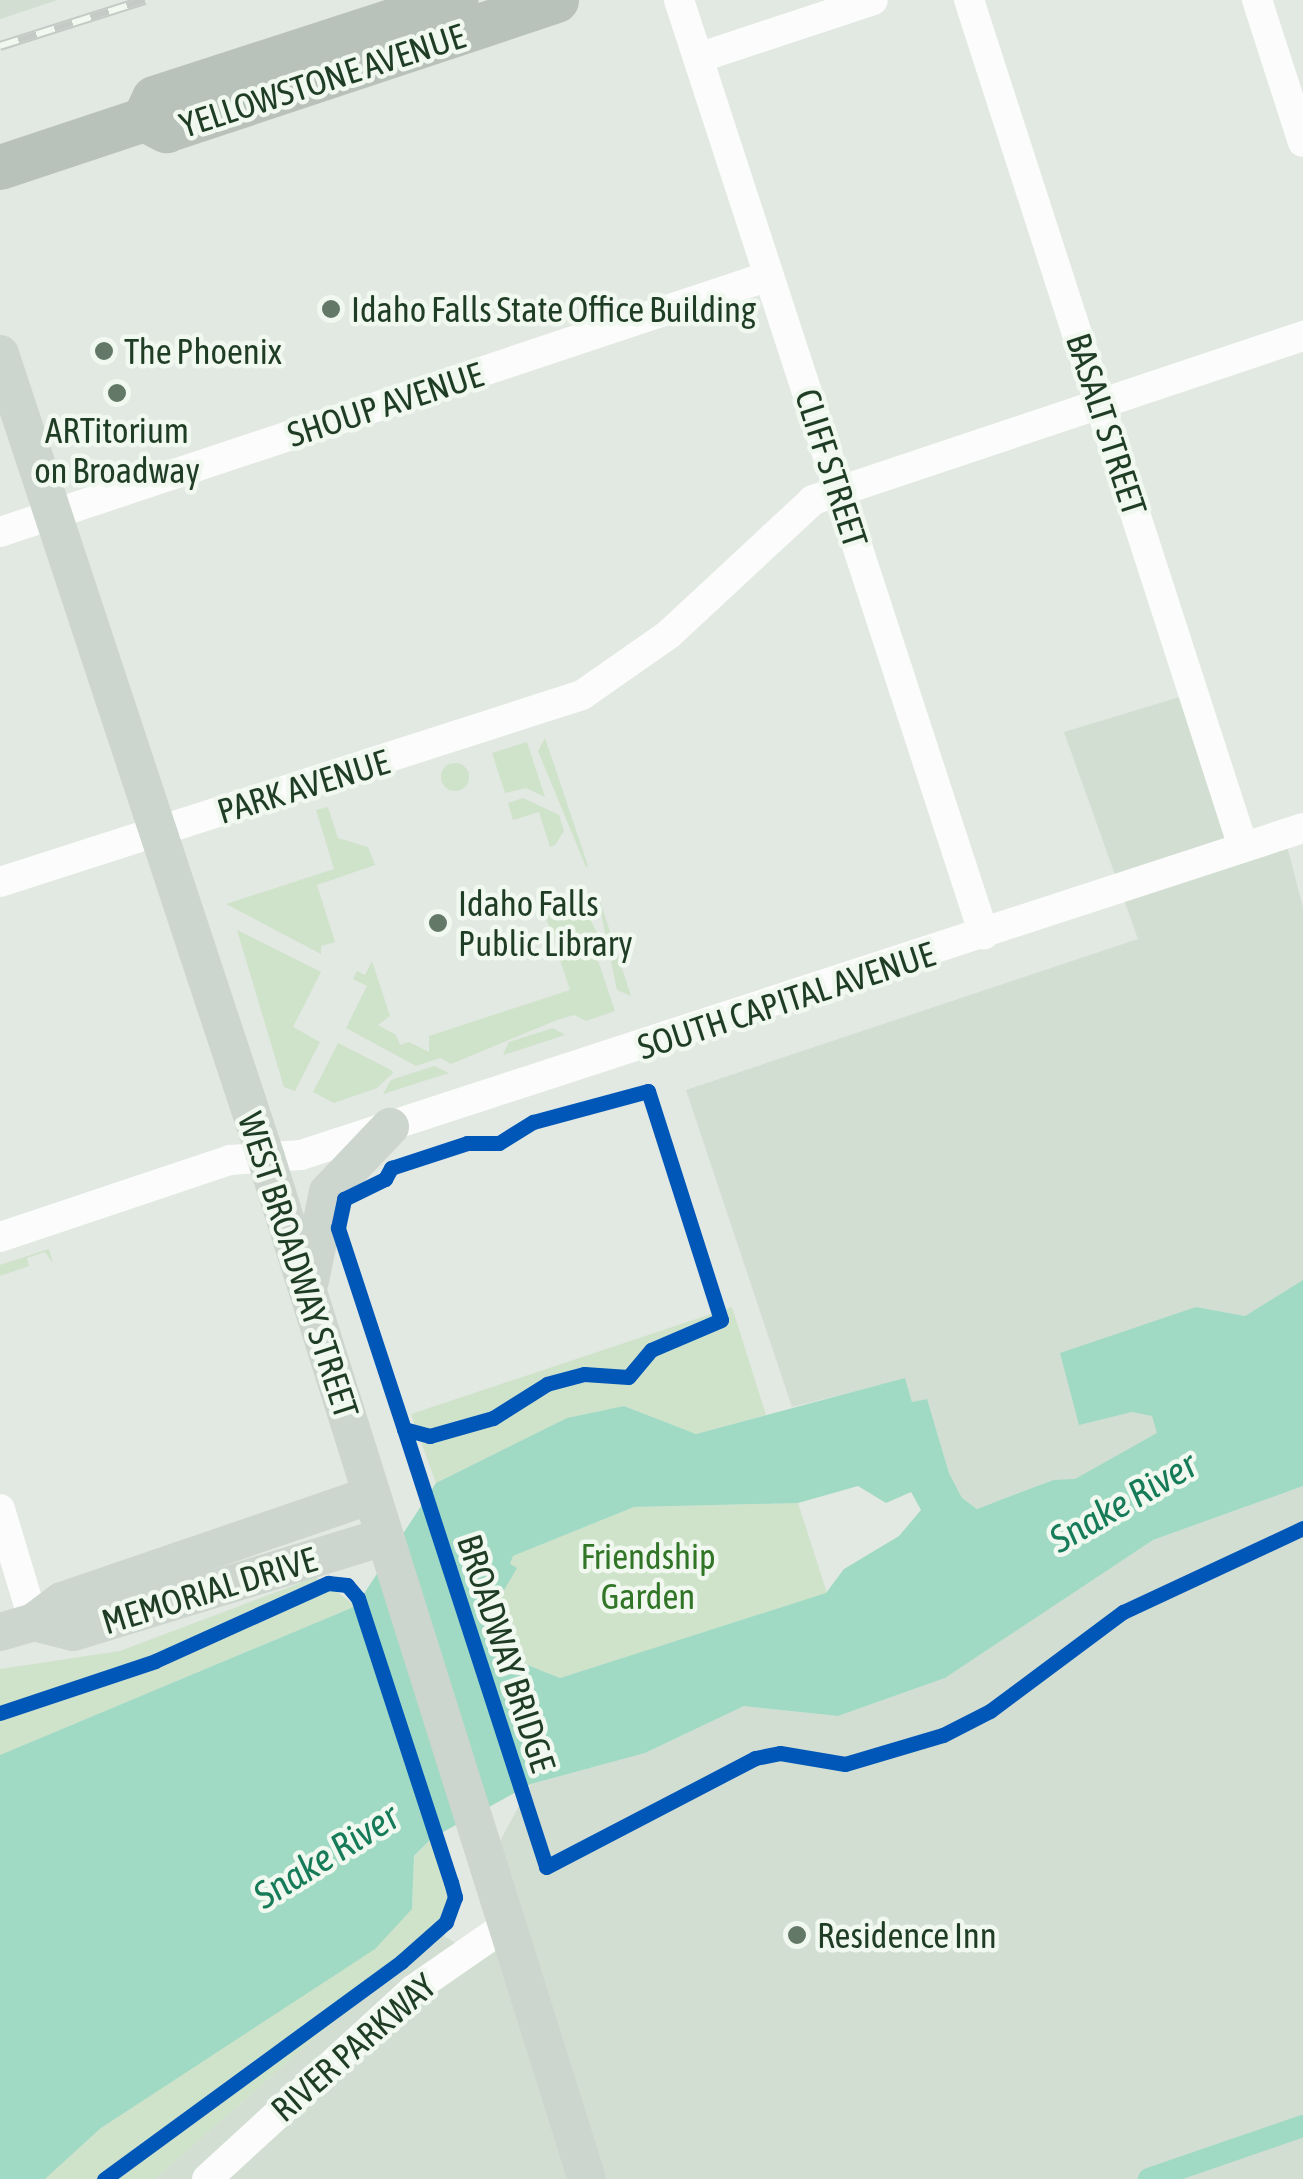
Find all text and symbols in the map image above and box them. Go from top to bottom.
street label: YELLOWSTONE AVENUE [174,14,470,146]
place label: Idaho Falls State Office Building [351,288,756,330]
marker: Idaho Falls State Office Building [320,298,342,320]
street label: BASALT STREET [1058,328,1156,520]
place label: The Phoenix [124,330,282,372]
marker: The Phoenix [93,340,115,362]
street label: SHOUP AVENUE [282,353,488,455]
marker: ARTitorium on Broadway [106,382,128,404]
street label: CLIFF STREET [787,384,877,552]
place label: ARTitorium on Broadway [34,409,200,491]
street label: PARK AVENUE [212,740,394,832]
place label: Idaho Falls Public Library [458,882,633,964]
marker: Idaho Falls Public Library [427,912,449,934]
street label: SOUTH CAPITAL AVENUE [632,932,940,1068]
street label: WEST BROADWAY STREET [230,1107,368,1423]
water label: Snake River [1041,1442,1205,1562]
street label: BROADWAY BRIDGE [449,1529,565,1777]
park label: Friendship Garden [580,1535,716,1617]
street label: MEMORIAL DRIVE [97,1537,321,1643]
water label: Snake River [245,1794,407,1918]
place label: Residence Inn [817,1914,997,1956]
marker: Residence Inn [786,1924,808,1946]
street label: RIVER PARKWAY [262,1964,444,2130]

